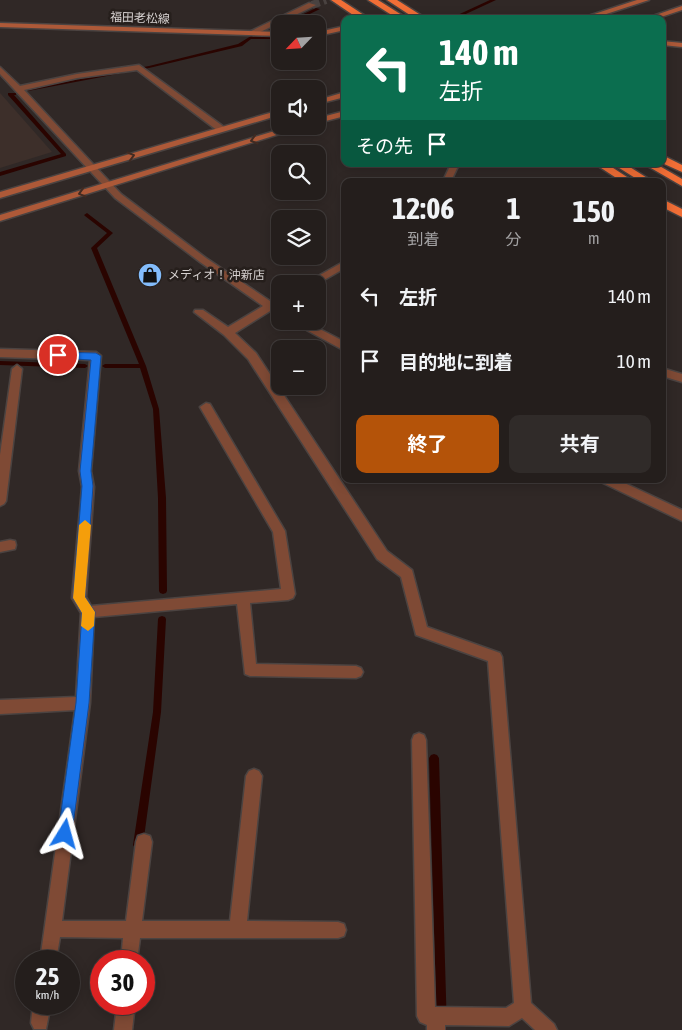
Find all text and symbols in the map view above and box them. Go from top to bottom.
street label: 福田老松線 [110,10,170,26]
north arrow [271,15,326,70]
map controls [271,15,326,395]
text: 140 m [439,32,518,72]
icon: left [356,35,421,100]
text: 左折 [439,78,483,104]
button: sound [271,80,326,135]
icon: arrive [423,130,451,158]
one-way arrow [250,135,259,145]
text: その先 [356,135,413,157]
button: search [271,145,326,200]
one-way arrow [126,151,134,161]
one-way arrow [78,188,87,198]
text: 12:06 [392,191,454,225]
text: 1 [506,191,521,225]
text: 150 [573,194,615,228]
button: layers [271,210,326,265]
text: m [588,229,600,247]
text: 到着 [407,230,439,248]
text: 分 [506,230,522,248]
shop icon: メディオ！ 沖新店 [137,262,163,288]
place label: メディオ！ 沖新店 [168,268,265,282]
button: + [271,275,326,330]
icon: left [356,282,384,310]
text: 140 m [608,285,651,307]
text: 左折 [399,286,437,308]
pin [37,334,79,376]
button: − [271,340,326,395]
icon: arrive [44,341,72,369]
icon: arrive [356,347,384,375]
text: 10 m [617,350,651,372]
text: 目的地に到着 [399,351,513,373]
button: 終了 [356,415,499,473]
button: 共有 [509,415,651,473]
position arrow [38,807,90,859]
speed limit sign: 30 [90,950,155,1015]
text: 25 [36,962,59,990]
text: km/h [36,988,59,1002]

